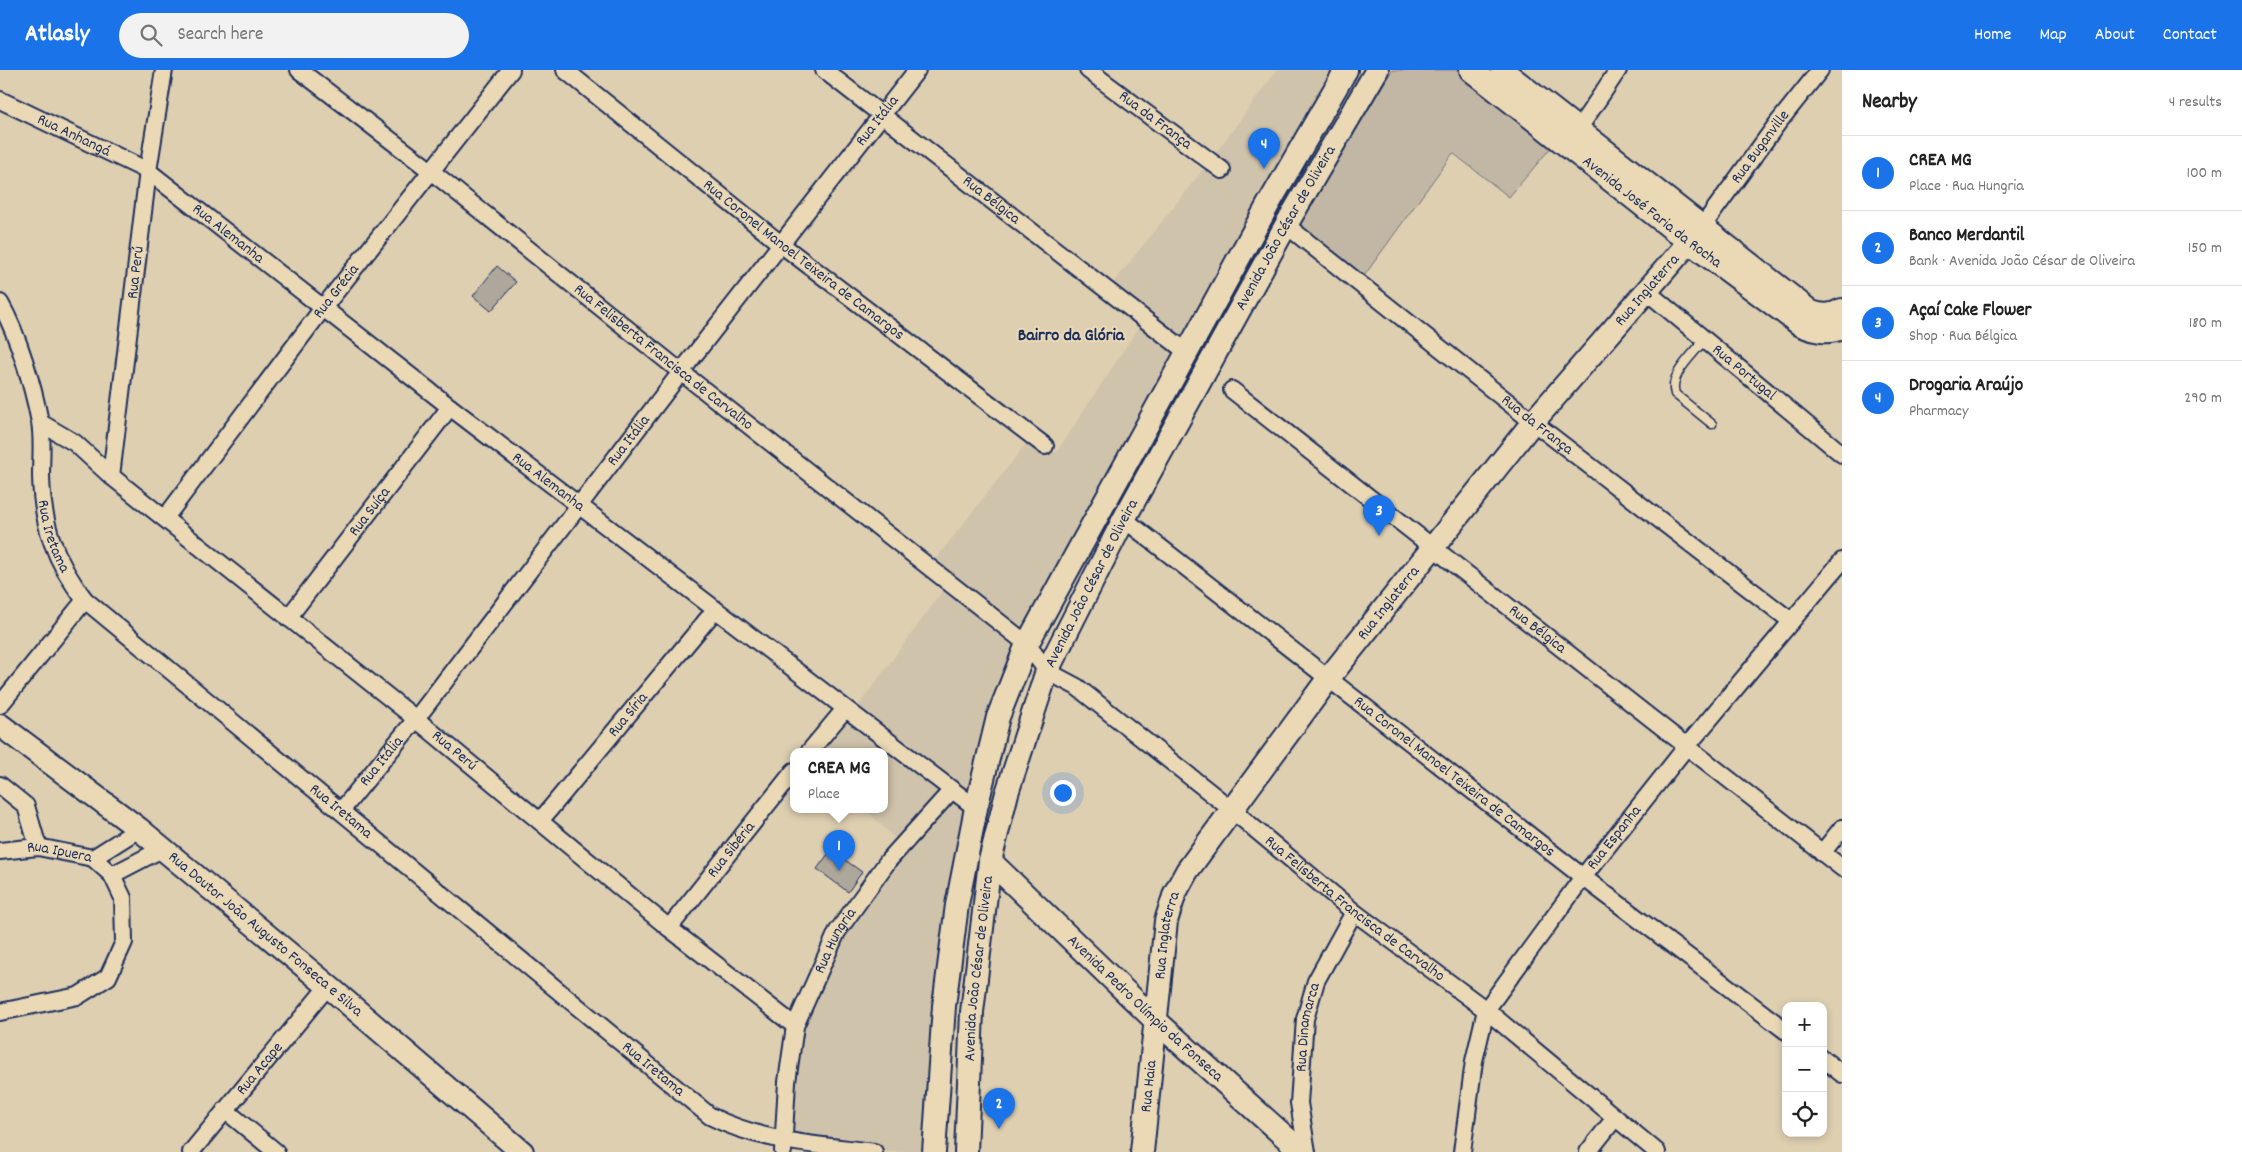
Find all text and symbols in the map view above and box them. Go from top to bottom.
search box [119,13,469,58]
text: Atlasly [25,18,89,52]
icon: search [137,21,165,49]
text: Search here [177,22,263,49]
text: Home [1974,23,2011,48]
text: Map [2039,23,2067,48]
text: About [2095,23,2135,48]
text: Contact [2163,23,2217,48]
street label: Rua da França [1114,85,1197,156]
text: Nearby [1862,88,1917,118]
street label: Rua Itália [850,90,905,151]
text: 4 results [2169,91,2222,114]
street label: Rua Buganville [1725,105,1795,189]
street label: Rua Anhangá [33,108,115,163]
pin: 4 [1248,128,1280,169]
street label: Avenida João César de Oliveira [1230,141,1342,315]
text: CREA MG [1909,148,1972,175]
street label: Avenida José Faria da Rocha [1577,150,1727,274]
text: 1 [1876,162,1880,185]
text: 100 m [2186,162,2222,185]
street label: Rua Bélgica [957,170,1026,230]
street label: Rua Coronel Manoel Teixeira de Camargos [698,174,909,346]
text: Place · Rua Hungria [1909,175,2024,198]
street label: Rua Alemanha [187,198,270,270]
text: Banco Merdantil [1909,223,2024,250]
text: 2 [1875,237,1882,260]
text: 150 m [2188,237,2222,260]
street label: Rua Perú [121,245,150,300]
street label: Rua Inglaterra [1609,249,1685,331]
text: Bank · Avenida João César de Oliveira [1909,250,2135,273]
street label: Rua Grécia [307,259,365,323]
street label: Rua Felisberta Francisca de Carvalho [568,278,758,436]
text: Açaí Cake Flower [1909,298,2032,325]
text: 3 [1874,312,1882,335]
text: 180 m [2189,312,2222,335]
district label: Bairro da Glória [1018,324,1125,349]
text: Shop · Rua Bélgica [1909,325,2017,348]
street label: Rua Portugal [1707,339,1781,406]
text: Drogaria Araújo [1909,373,2023,400]
text: 4 [1875,387,1881,410]
text: 290 m [2184,387,2222,410]
street label: Rua da França [1496,389,1579,461]
text: Pharmacy [1909,400,1968,423]
street label: Rua Itália [602,410,656,471]
street label: Rua Alemanha [507,447,590,518]
street label: Rua Suíça [343,482,396,541]
street label: Avenida João César de Oliveira [1039,495,1144,672]
pin: 3 [1363,495,1395,536]
street label: Rua Iretama [31,498,76,577]
street label: Rua Inglaterra [1352,561,1426,645]
street label: Rua Bélgica [1504,599,1572,660]
street label: Rua Síria [603,687,654,742]
street label: Rua Coronel Manoel Teixeira de Camargos [1349,691,1560,863]
street label: Rua Perú [427,725,482,777]
street label: Rua Itália [354,731,409,792]
popup [790,748,888,813]
text: CREA MG [808,756,870,783]
street label: Rua Iretama [304,778,378,845]
your location [1050,780,1076,806]
text: Place [808,783,840,806]
street label: Rua Espanha [1581,800,1647,875]
street label: Rua Sibéria [702,816,761,883]
pin: 1 [823,830,855,871]
street label: Rua Felisberta Francisca de Carvalho [1259,830,1450,987]
street label: Rua Ipuera [26,835,94,869]
street label: Rua Doutor João Augusto Fonseca e Silva [163,846,368,1023]
street label: Avenida João César de Oliveira [958,874,1000,1062]
street label: Rua Inglaterra [1148,888,1186,981]
street label: Rua Hungria [808,903,863,977]
street label: Avenida Pedro Olímpio da Fonseca [1062,930,1229,1088]
street label: Rua Dinamarca [1290,979,1327,1073]
map controls [1782,1002,1827,1137]
button: + [1782,1002,1827,1047]
street label: Rua Iretama [617,1036,690,1102]
street label: Rua Acape [231,1037,289,1100]
button: − [1782,1047,1827,1092]
street label: Rua Haia [1135,1059,1163,1113]
pin: 2 [983,1088,1015,1129]
button: locate [1782,1092,1827,1137]

